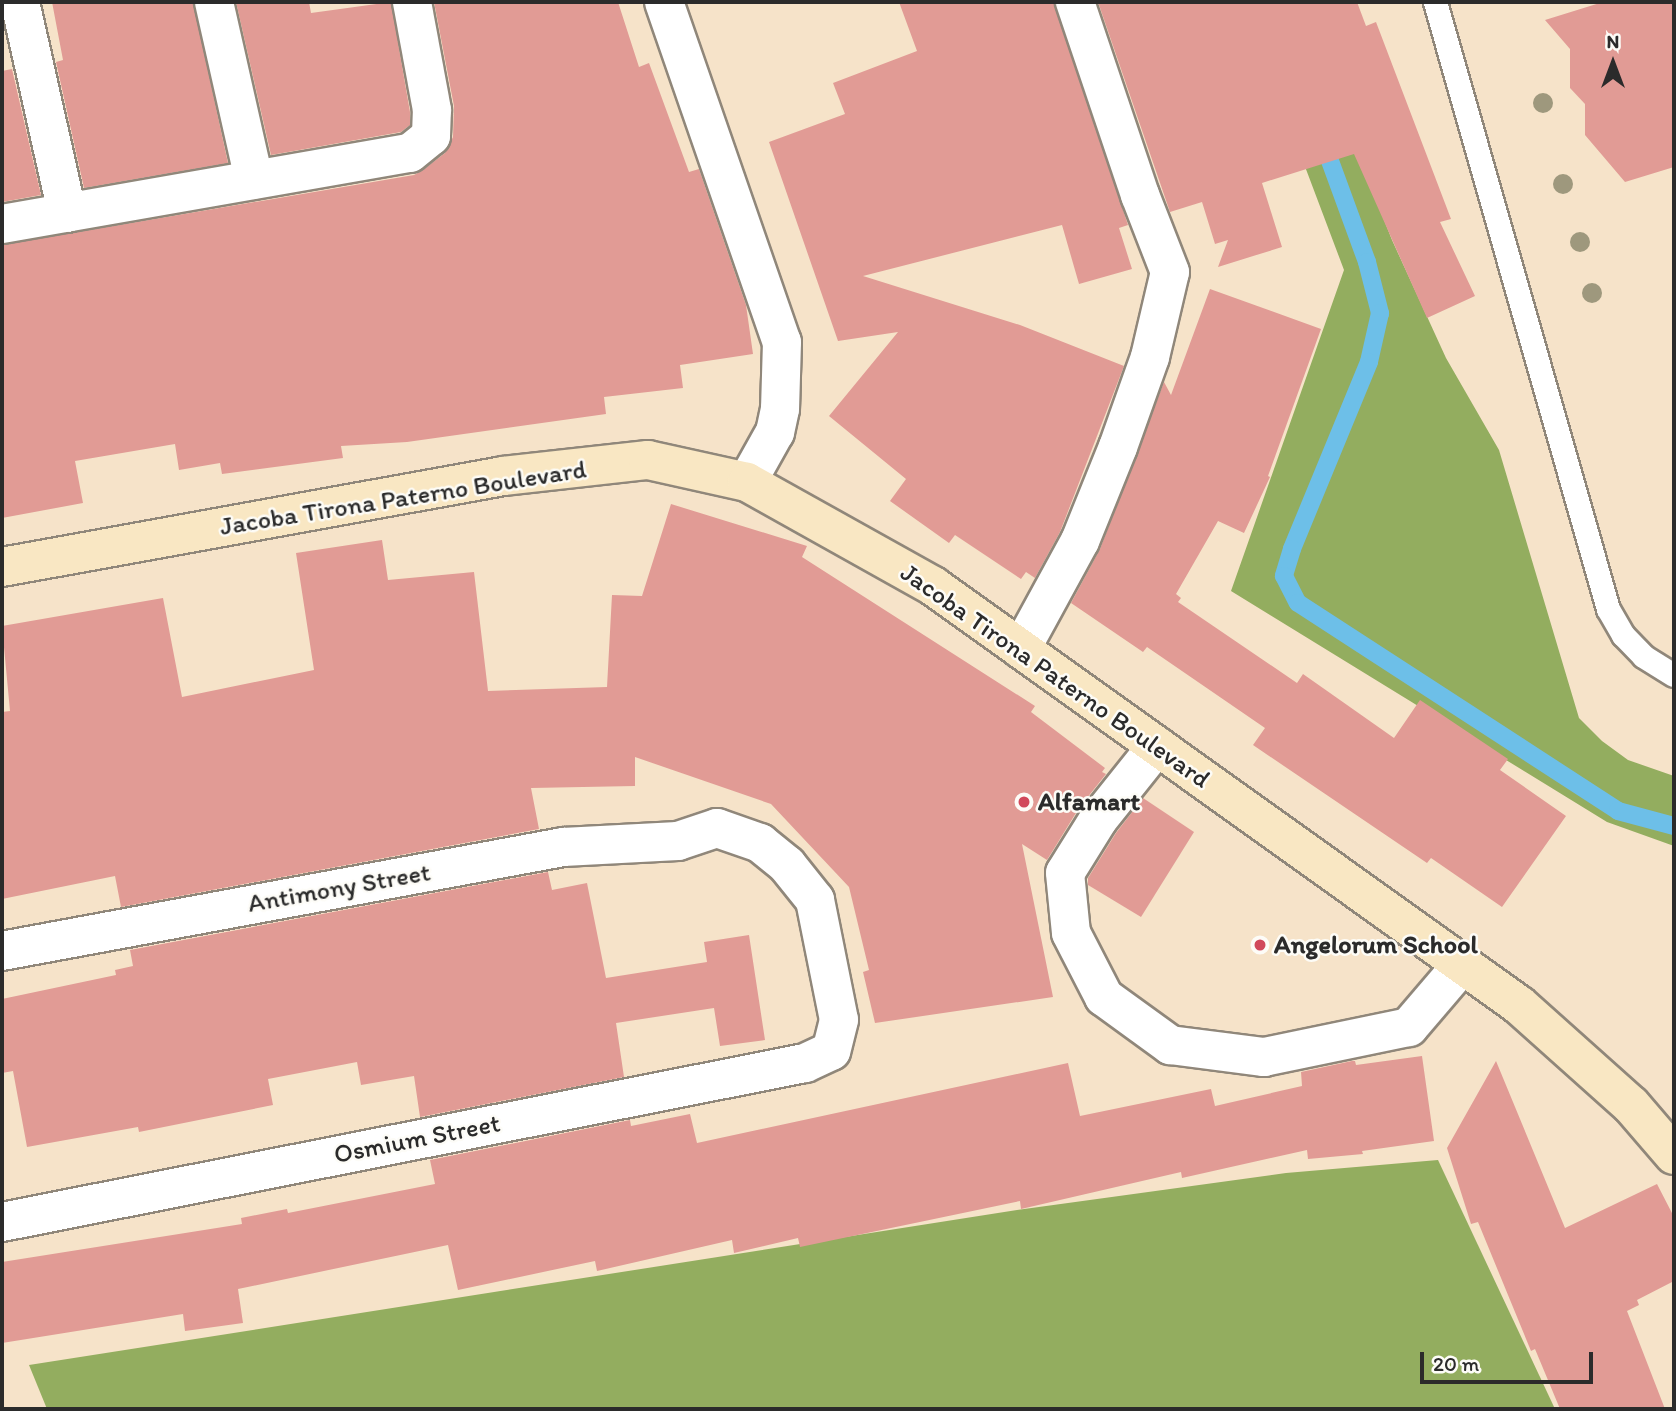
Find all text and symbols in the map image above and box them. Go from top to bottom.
north arrow [1578,28,1648,98]
text: N [1607,30,1619,53]
street label: Jacoba Tirona Paterno Boulevard [218,454,588,542]
street label: Jacoba Tirona Paterno Boulevard [895,557,1215,795]
place label: Alfamart [1038,786,1140,818]
marker: Alfamart [1016,794,1032,810]
street label: Antimony Street [246,857,432,919]
place label: Angelorum School [1274,929,1477,961]
marker: Angelorum School [1252,937,1268,953]
street label: Osmium Street [331,1108,503,1170]
scale bar [1424,1338,1597,1382]
text: 20 m [1433,1351,1479,1376]

